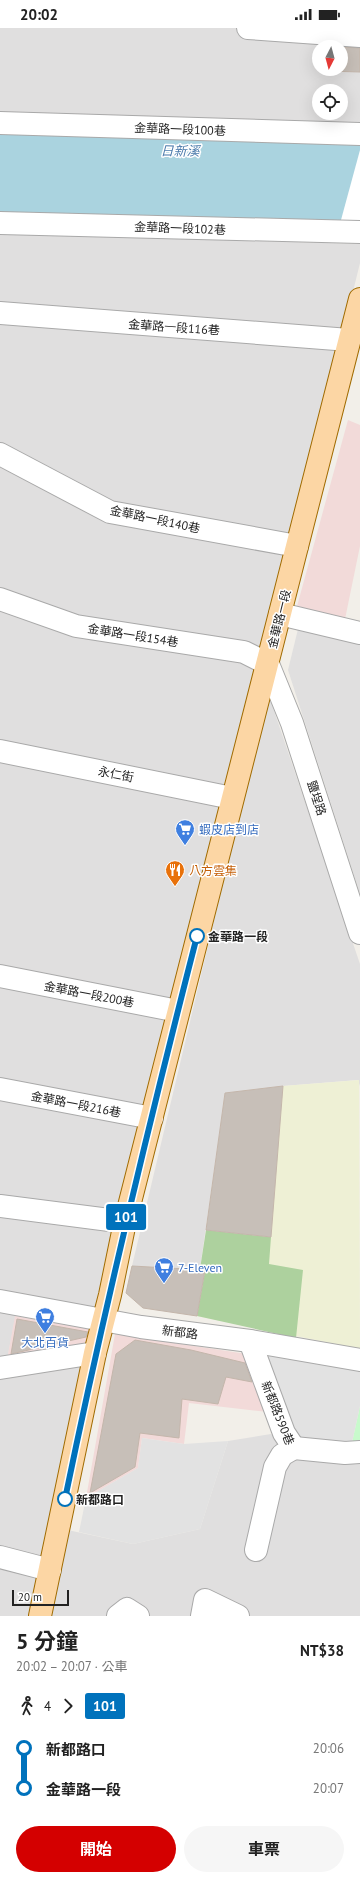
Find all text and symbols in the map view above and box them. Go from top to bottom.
text: 20:02 [20,5,58,24]
north arrow [312,40,348,76]
map controls [312,40,348,120]
button: locate [312,84,348,120]
street label: 金華路一段100巷 [134,120,226,138]
water label: 日新溪 [160,142,202,160]
street label: 金華路一段102巷 [134,219,226,237]
street label: 金華路一段116巷 [128,316,220,338]
street label: 金華路一段140巷 [109,502,201,536]
street label: 金華路一段 [264,588,294,650]
street label: 金華路一段154巷 [87,620,179,650]
street label: 永仁街 [97,763,135,785]
street label: 鹽埕路 [304,779,330,817]
supermarket icon: 蝦皮店到店 [174,818,196,846]
place label: 蝦皮店到店 [199,822,259,837]
restaurant icon: 八方雲集 [164,859,186,887]
place label: 八方雲集 [189,863,237,878]
marker: 金華路一段 [189,928,205,944]
place label: 金華路一段 [208,929,268,944]
street label: 金華路一段200巷 [43,978,135,1010]
street label: 金華路一段216巷 [30,1088,122,1120]
line badge: 101 [103,1204,149,1230]
text: 101 [114,1208,138,1226]
supermarket icon: 7-Eleven [153,1256,175,1284]
place label: 7-Eleven [178,1260,222,1275]
supermarket icon: 大北百貨 [34,1306,56,1334]
street label: 新都路 [161,1322,199,1342]
place label: 大北百貨 [21,1335,69,1350]
street label: 新都路590巷 [258,1379,298,1447]
marker: 新都路口 [57,1491,73,1507]
place label: 新都路口 [76,1492,124,1507]
scale bar [12,1588,69,1607]
text: 20 m [18,1590,42,1604]
text: 5 分鐘 [16,1627,78,1655]
text: NT$38 [300,1641,344,1660]
text: 20:02 – 20:07 · 公車 [16,1658,128,1675]
icon: walk [16,1695,38,1717]
icon: forward [57,1695,79,1717]
text: 101 [93,1697,117,1715]
text: 4 [44,1698,51,1715]
text: 新都路口 [46,1740,106,1759]
text: 20:06 [313,1740,344,1757]
text: 金華路一段 [46,1780,121,1799]
text: 20:07 [313,1780,344,1797]
button: 開始 [16,1826,176,1872]
button: 車票 [184,1826,344,1872]

